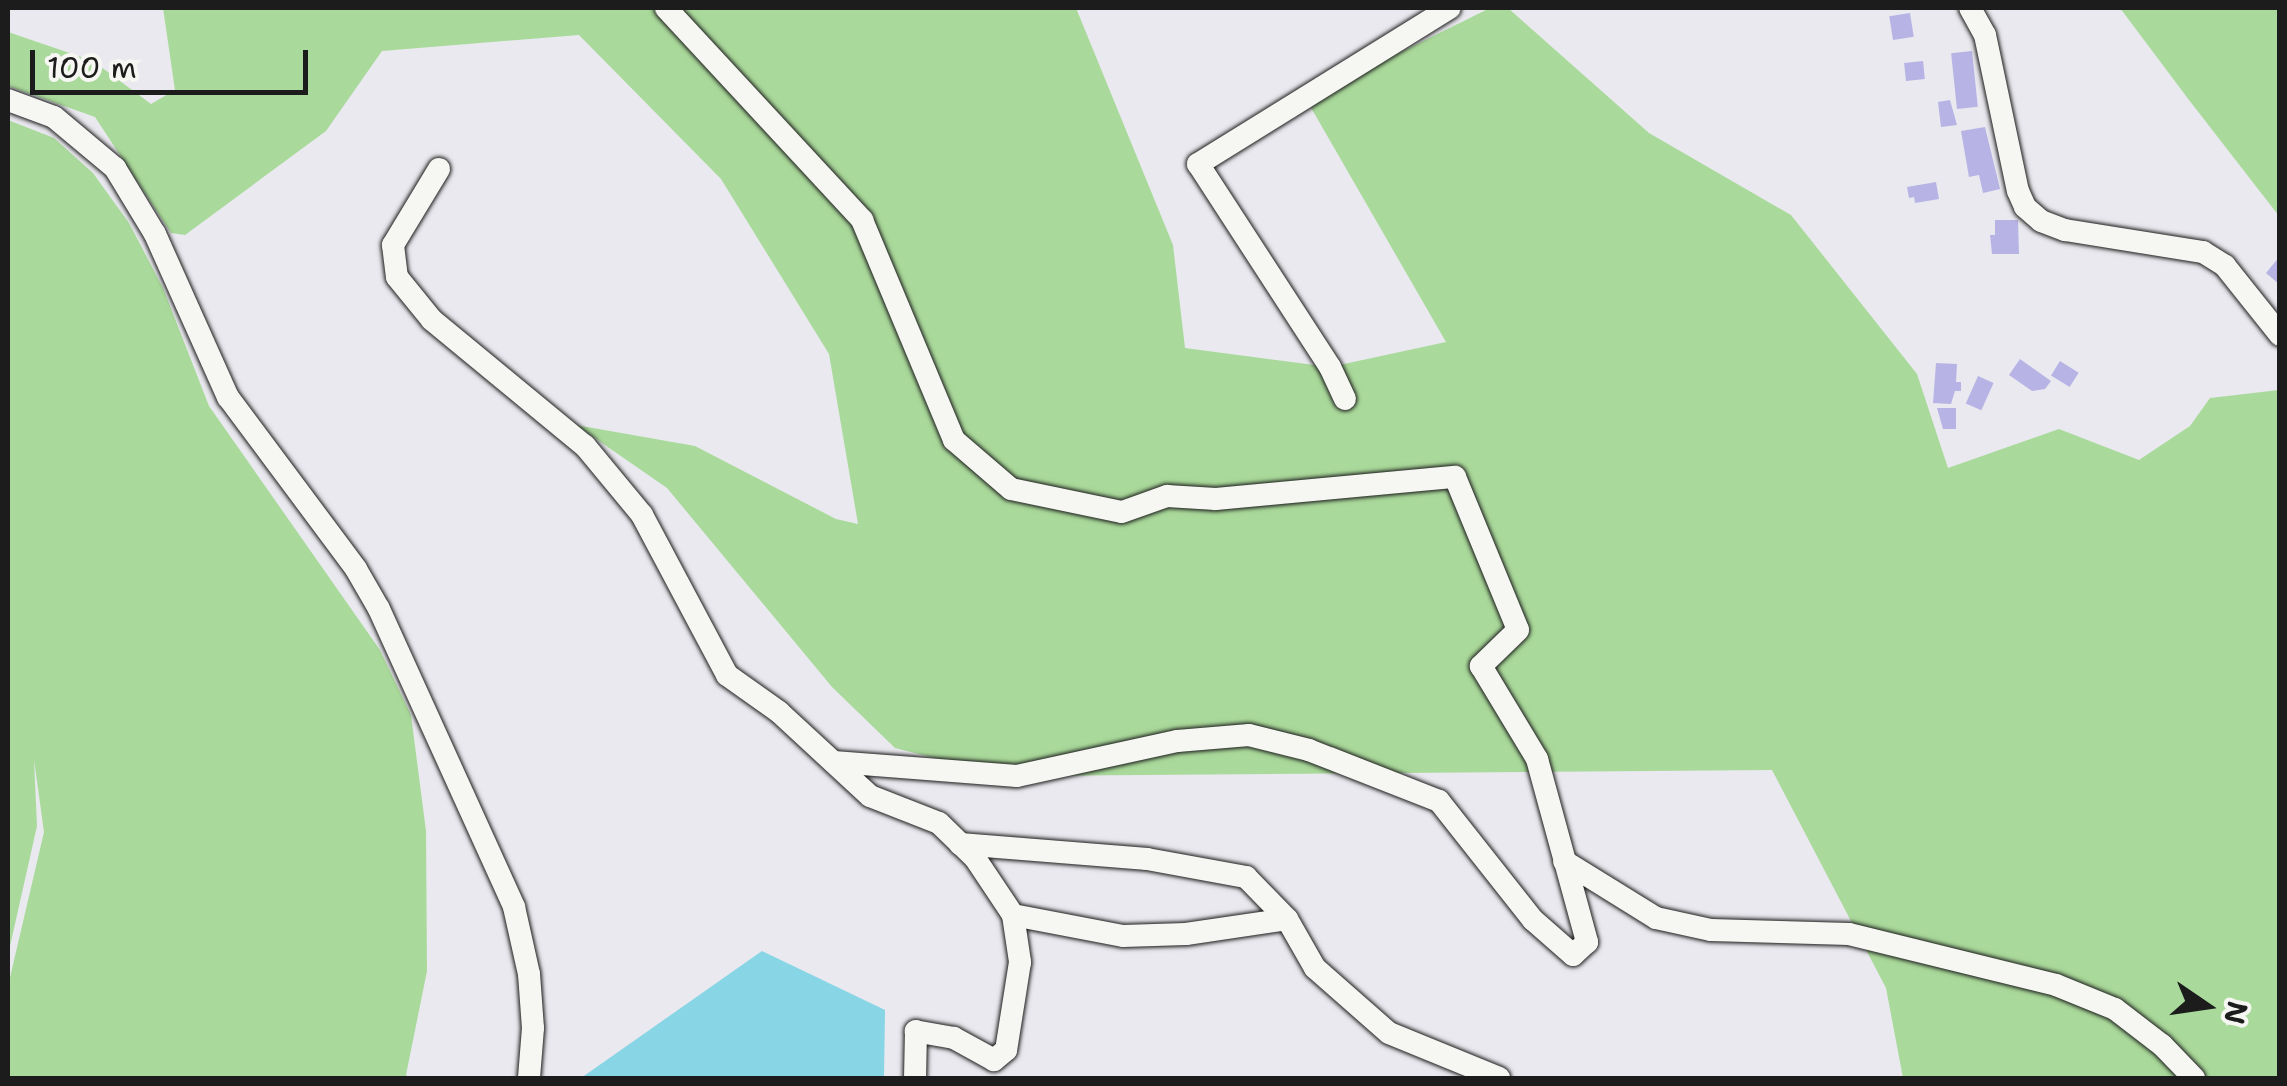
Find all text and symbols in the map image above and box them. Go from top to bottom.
scale bar [35,30,312,92]
text: 100 m [47,47,137,88]
north arrow [2157,956,2257,1056]
text: N [2215,998,2257,1028]

